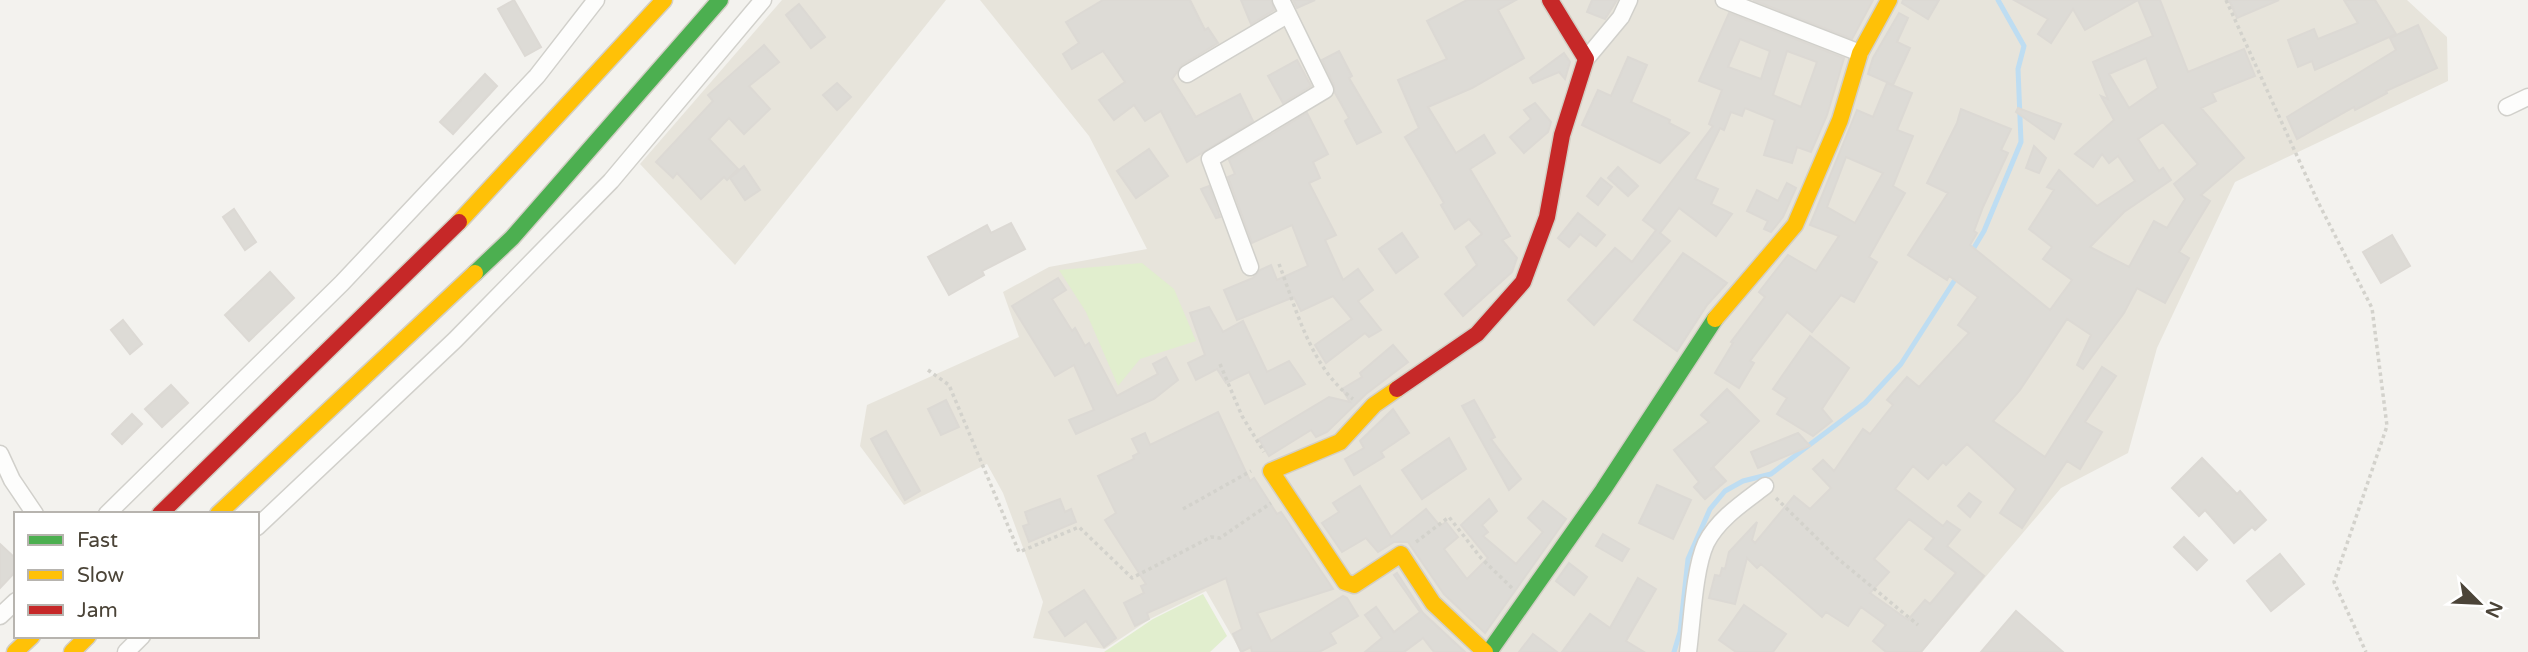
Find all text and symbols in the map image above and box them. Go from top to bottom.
legend [14,512,259,638]
text: Fast [77,528,118,553]
text: Slow [77,563,125,588]
north arrow [2444,568,2514,638]
text: Jam [77,598,118,623]
text: N [2480,598,2507,621]

